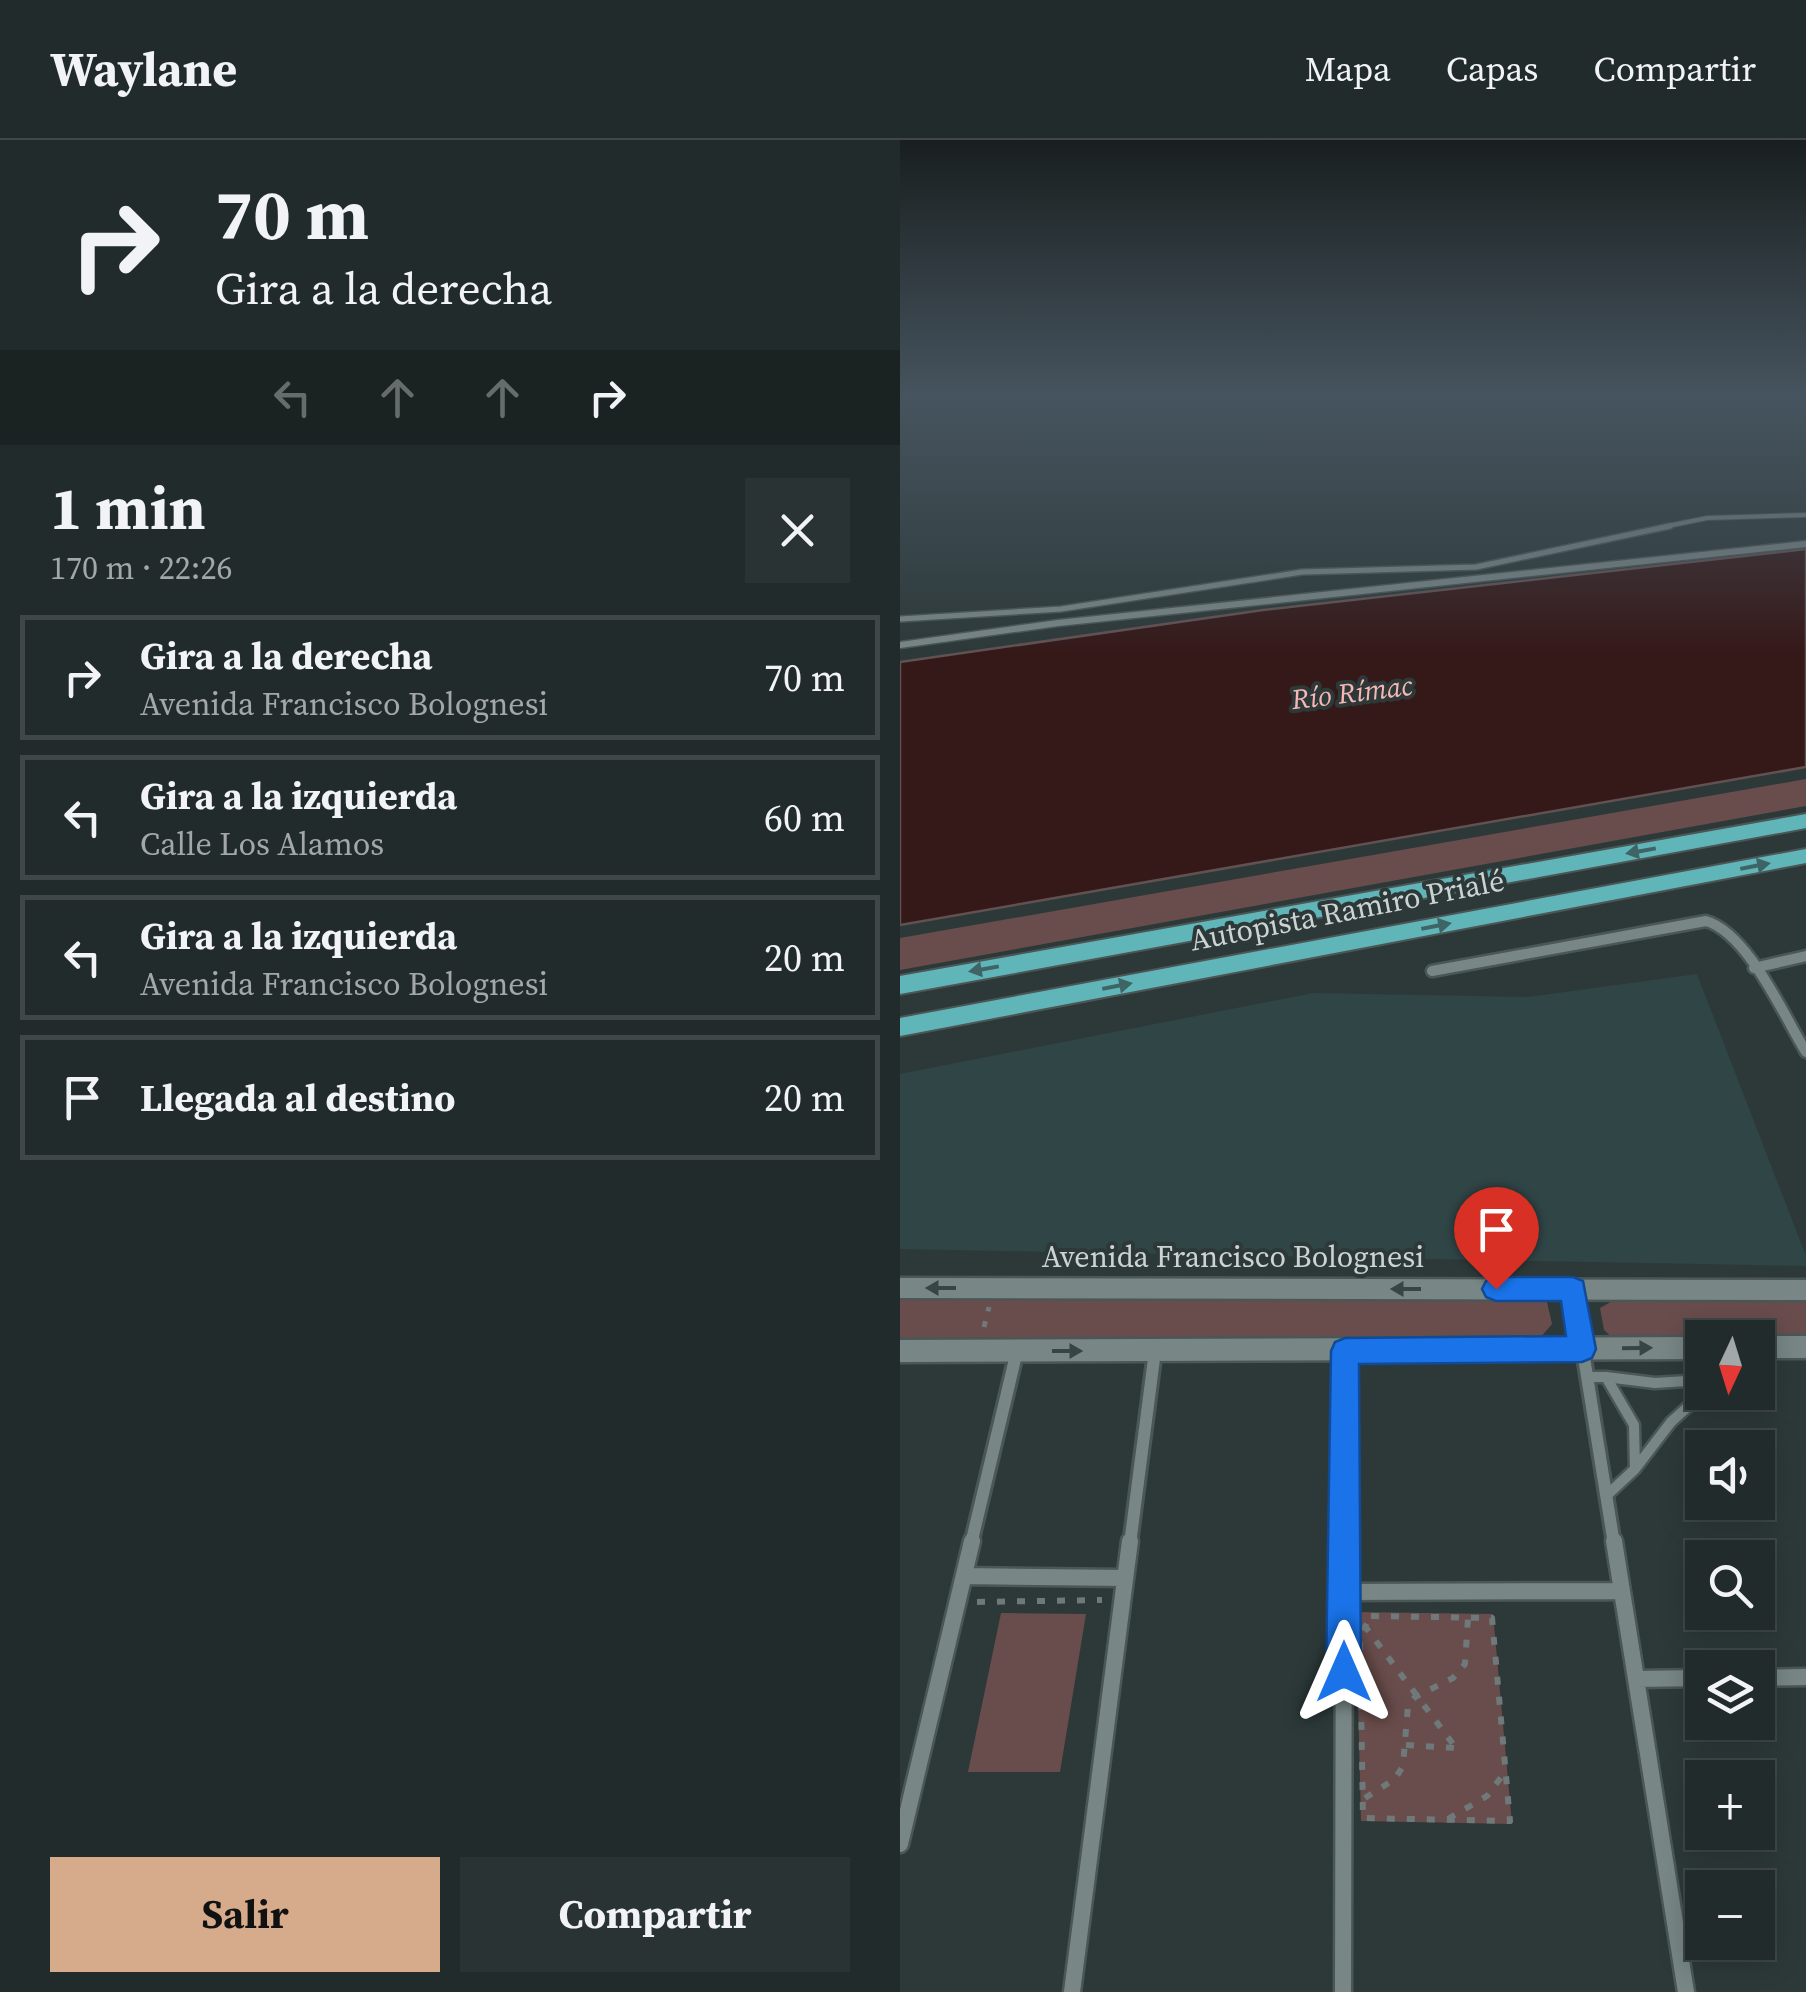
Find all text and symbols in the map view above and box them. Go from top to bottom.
text: Waylane [50,36,237,102]
text: Mapa [1305,45,1391,93]
text: Capas [1446,45,1539,93]
text: Compartir [1594,45,1756,93]
text: 70 m [215,166,369,262]
icon: right [50,180,180,310]
text: Gira a la derecha [215,257,552,319]
icon: left [265,370,320,425]
icon: ahead [370,370,425,425]
icon: ahead [475,370,530,425]
icon: right [580,370,635,425]
text: 1 min [50,467,206,549]
button: close [745,478,850,583]
text: 170 m · 22:26 [50,546,232,590]
text: Gira a la derecha [140,630,432,682]
icon: right [55,650,110,705]
text: 70 m [764,652,845,704]
water label: Río Rímac [1288,666,1415,718]
text: Avenida Francisco Bolognesi [140,682,548,726]
text: Gira a la izquierda [140,770,457,822]
icon: left [55,790,110,845]
text: 60 m [764,792,845,844]
text: Calle Los Alamos [140,822,384,866]
one-way arrow [1625,844,1656,859]
one-way arrow [1740,857,1771,873]
street label: Autopista Ramiro Prialé [1186,859,1508,961]
text: Gira a la izquierda [140,910,457,962]
one-way arrow [1421,918,1452,933]
icon: left [55,930,110,985]
text: 20 m [764,932,845,984]
text: Avenida Francisco Bolognesi [140,962,548,1006]
one-way arrow [968,962,999,978]
one-way arrow [1101,978,1132,994]
icon: arrive [55,1070,110,1125]
text: Llegada al destino [140,1072,456,1124]
text: 20 m [764,1072,845,1124]
pin [1454,1187,1539,1290]
icon: arrive [1469,1202,1524,1257]
street label: Avenida Francisco Bolognesi [1042,1236,1424,1277]
one-way arrow [924,1280,956,1296]
one-way arrow [1389,1281,1421,1297]
north arrow [1685,1320,1775,1410]
map controls [1685,1320,1775,1960]
one-way arrow [1622,1340,1654,1356]
one-way arrow [1052,1343,1084,1359]
button: sound [1685,1430,1775,1520]
button: search [1685,1540,1775,1630]
position arrow [1292,1620,1396,1724]
button: layers [1685,1650,1775,1740]
button: + [1685,1760,1775,1850]
button: Salir [50,1857,440,1972]
button: Compartir [460,1857,850,1972]
button: − [1685,1870,1775,1960]

